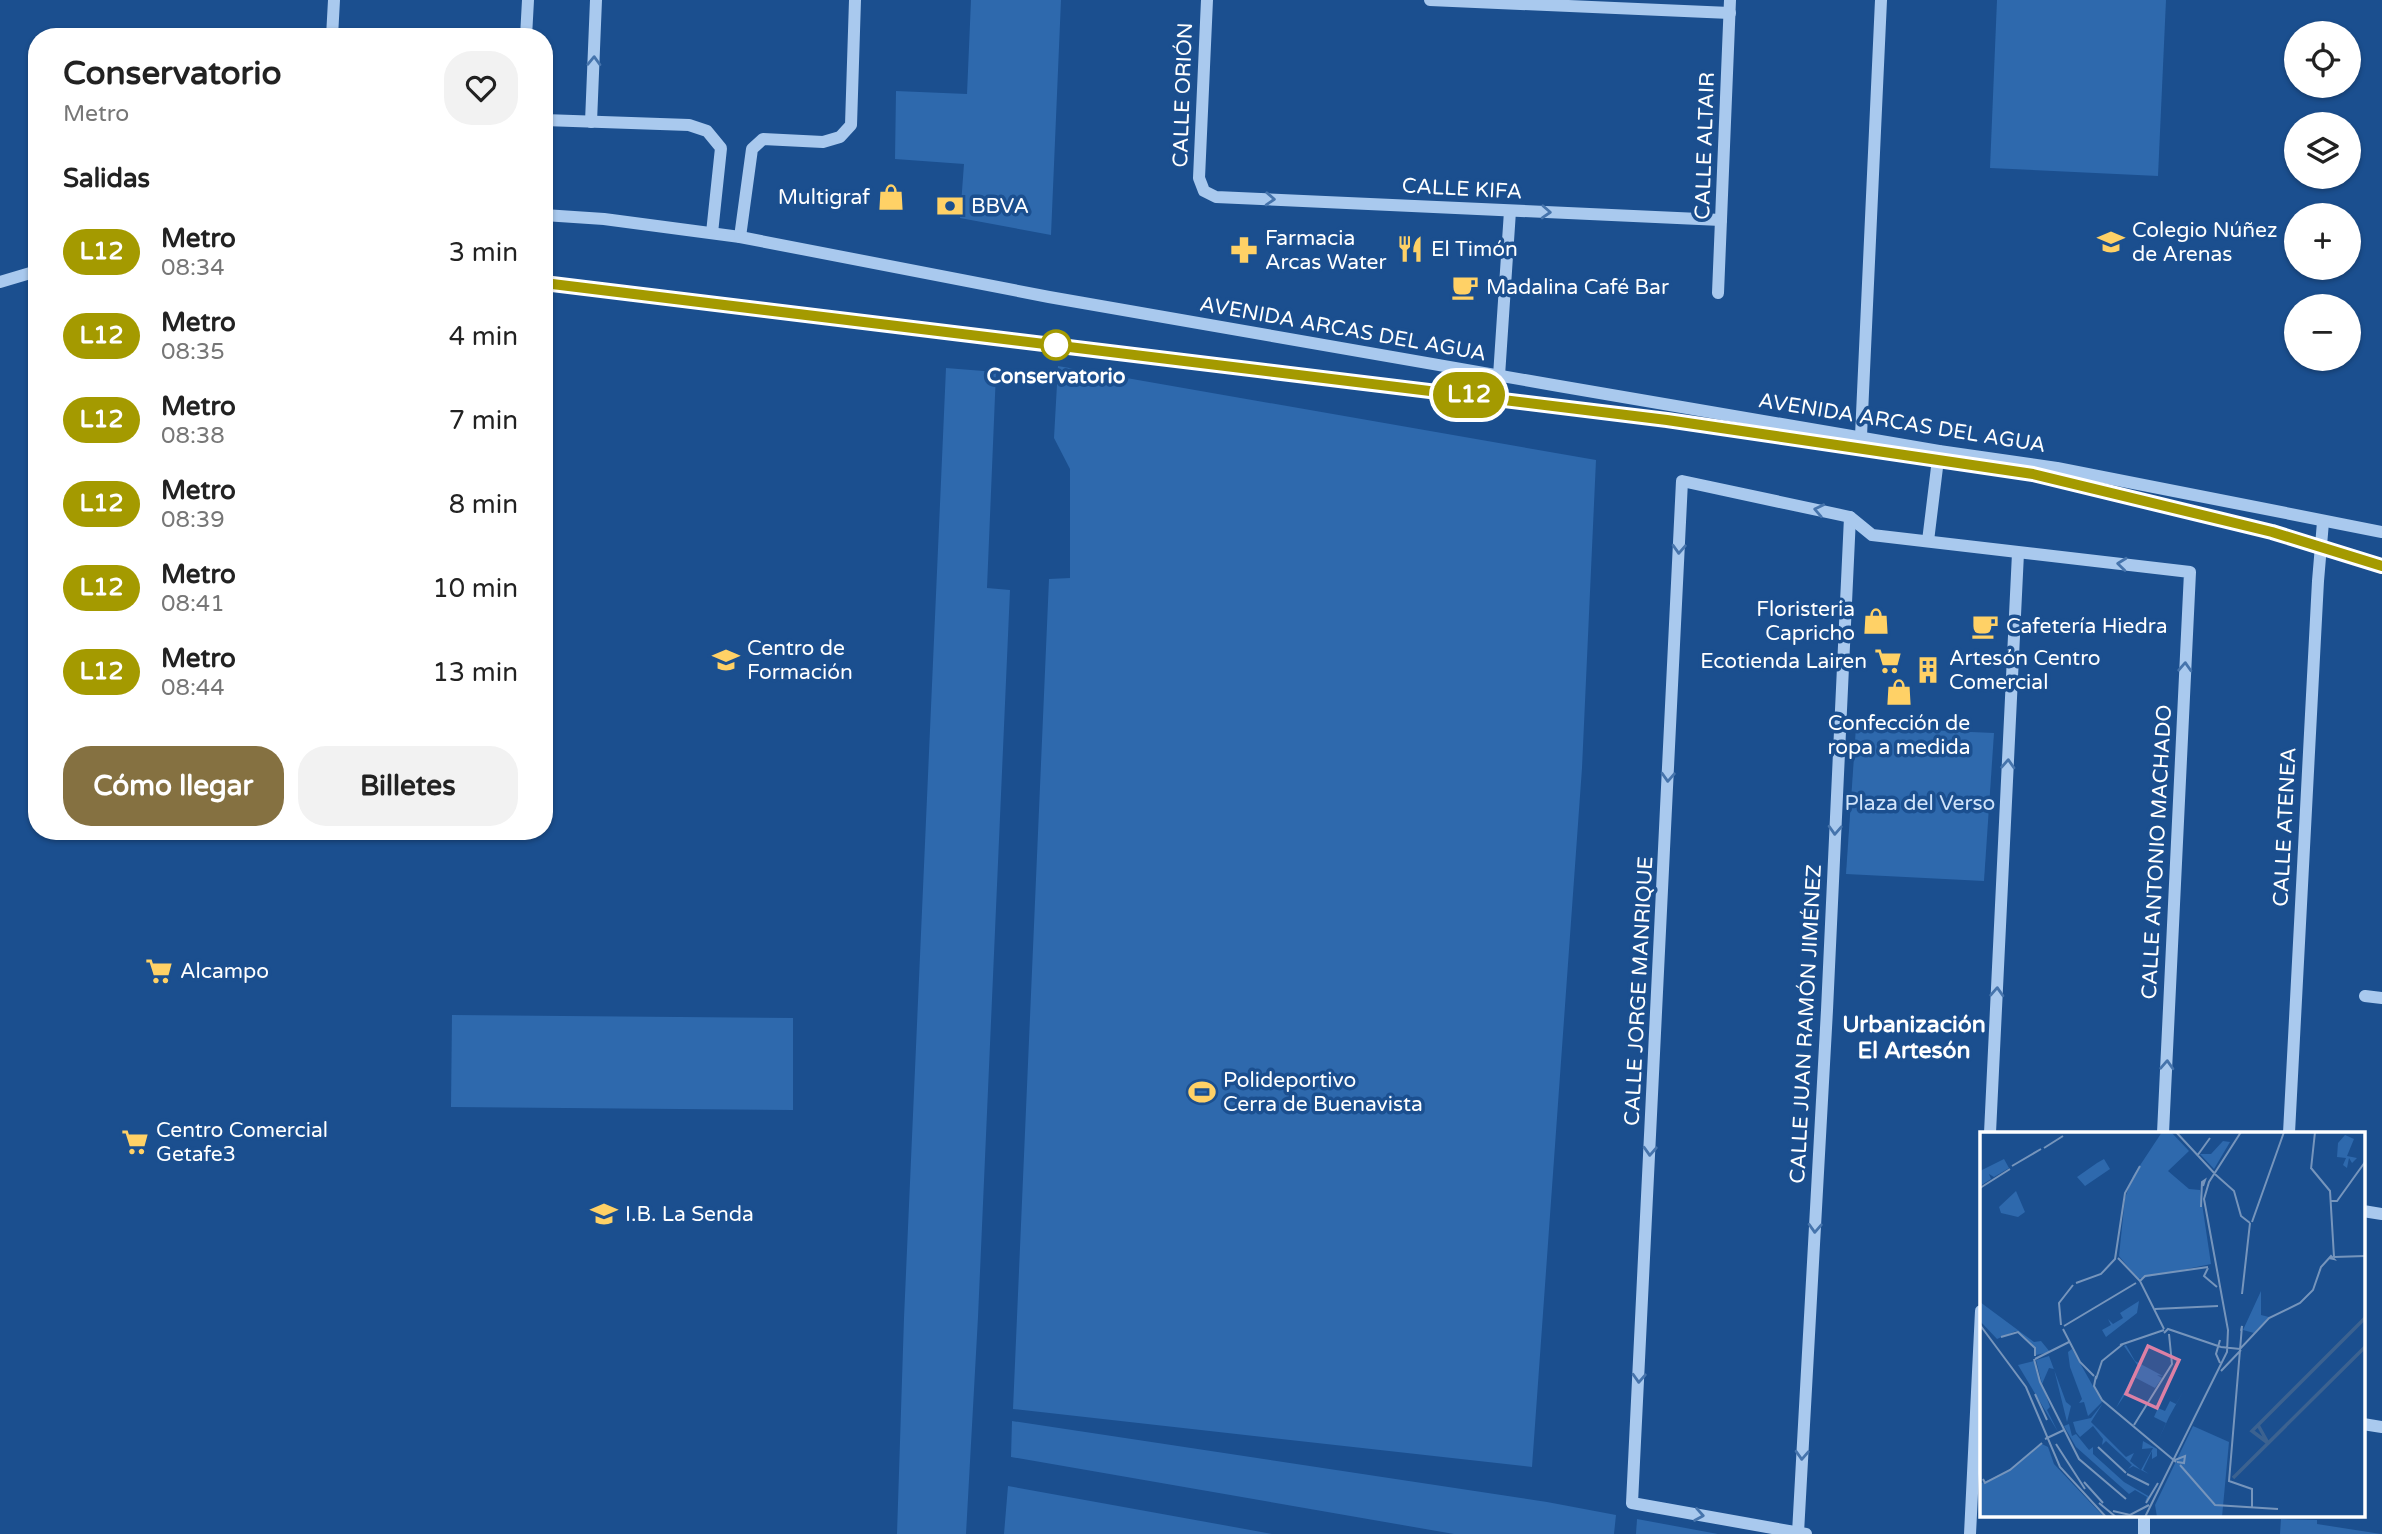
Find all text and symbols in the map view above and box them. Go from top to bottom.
map controls [2284,21,2361,371]
button: locate [2284,21,2361,98]
street label: CALLE ORIÓN [1168,22,1198,168]
button: heart [444,51,518,125]
text: Conservatorio [63,54,282,93]
one-way arrow [586,55,601,66]
street label: CALLE ALTAIR [1690,72,1720,220]
text: Metro [63,100,129,128]
button: layers [2284,112,2361,189]
text: Salidas [63,163,150,194]
street label: CALLE KIFA [1401,173,1523,205]
shop icon: Multigraf [876,182,906,212]
place label: Multigraf [778,185,870,210]
bank icon: BBVA [935,191,965,221]
one-way arrow [1265,192,1276,207]
place label: BBVA [971,194,1029,219]
button: + [2284,203,2361,280]
one-way arrow [1541,205,1552,220]
place label: Colegio Núñez de Arenas [2132,218,2277,267]
text: Metro [161,223,236,254]
place label: Farmacia Arcas Water [1265,226,1387,275]
school or university icon: Colegio Núñez de Arenas [2096,227,2126,257]
restaurant icon: El Timón [1395,234,1425,264]
pharmacy icon: Farmacia Arcas Water [1229,235,1259,265]
text: L12 [80,237,123,266]
text: 3 min [449,237,518,268]
place label: El Timón [1431,237,1518,262]
text: 08:34 [161,254,225,282]
cafe icon: Madalina Café Bar [1450,272,1480,302]
place label: Madalina Café Bar [1486,275,1669,300]
street label: AVENIDA ARCAS DEL AGUA [1198,291,1488,367]
button: − [2284,294,2361,371]
text: Metro [161,307,236,338]
text: L12 [80,321,123,350]
text: 4 min [449,321,518,352]
marker: Conservatorio [1041,330,1071,360]
text: 08:35 [161,338,225,366]
place label: Conservatorio [986,364,1126,389]
line badge: L12 [1429,372,1509,418]
text: L12 [1447,380,1491,409]
street label: AVENIDA ARCAS DEL AGUA [1757,388,2047,458]
text: Metro [161,391,236,422]
text: L12 [80,405,123,434]
text: 7 min [449,405,518,436]
text: 08:38 [161,422,225,450]
text: Metro [161,475,236,506]
text: L12 [80,489,123,518]
text: 8 min [449,489,518,520]
one-way arrow [1813,504,1825,519]
text: 08:39 [161,506,225,534]
one-way arrow [1671,544,1686,555]
one-way arrow [2116,557,2128,572]
text: Metro [161,559,236,590]
text: L12 [80,573,123,602]
text: 10 min [432,573,518,604]
text: 08:41 [161,590,225,618]
place label: Floristeria Capricho [1756,597,1855,646]
shop icon: Floristeria Capricho [1861,606,1891,636]
cafe icon: Cafetería Hiedra [1970,611,2000,641]
place label: Cafetería Hiedra [2006,614,2168,639]
place label: Centro de Formación [747,636,853,685]
text: Metro [161,643,236,674]
school or university icon: Centro de Formación [711,645,741,675]
supermarket icon: Ecotienda Lairen [1873,646,1903,676]
place label: Artesón Centro Comercial [1949,646,2101,695]
place label: Ecotienda Lairen [1700,649,1867,674]
building icon: Artesón Centro Comercial [1913,655,1943,685]
text: L12 [80,657,123,686]
text: 13 min [432,657,518,688]
one-way arrow [2178,661,2193,672]
text: 08:44 [161,674,225,702]
shop icon: Confección de ropa a medida [1884,677,1914,707]
street label: CALLE ANTONIO MACHADO [2137,704,2177,1000]
place label: Confección de ropa a medida [1828,711,1970,760]
button: Cómo llegar [63,746,284,826]
button: Billetes [298,746,518,826]
street label: CALLE ATENEA [2268,747,2302,907]
one-way arrow [2000,759,2015,770]
one-way arrow [1661,771,1676,782]
park label: Plaza del Verso [1845,791,1995,816]
one-way arrow [1828,824,1843,835]
street label: CALLE JORGE MANRIQUE [1619,856,1659,1126]
street label: CALLE JUAN RAMÓN JIMÉNEZ [1785,864,1827,1184]
supermarket icon: Alcampo [144,956,174,986]
place label: Alcampo [180,959,269,984]
one-way arrow [1989,986,2004,997]
district label: Urbanización El Artesón [1842,1011,1986,1065]
one-way arrow [2159,1059,2174,1070]
place label: Polideportivo Cerra de Buenavista [1223,1068,1423,1117]
sports icon: Polideportivo Cerra de Buenavista [1187,1077,1217,1107]
place label: Centro Comercial Getafe3 [156,1118,328,1167]
supermarket icon: Centro Comercial Getafe3 [120,1127,150,1157]
inset map [1980,1132,2364,1516]
one-way arrow [1643,1145,1658,1156]
school or university icon: I.B. La Senda [589,1199,619,1229]
place label: I.B. La Senda [625,1202,754,1227]
one-way arrow [1807,1223,1822,1234]
one-way arrow [1631,1373,1646,1384]
one-way arrow [1795,1450,1810,1461]
one-way arrow [1694,1507,1705,1522]

